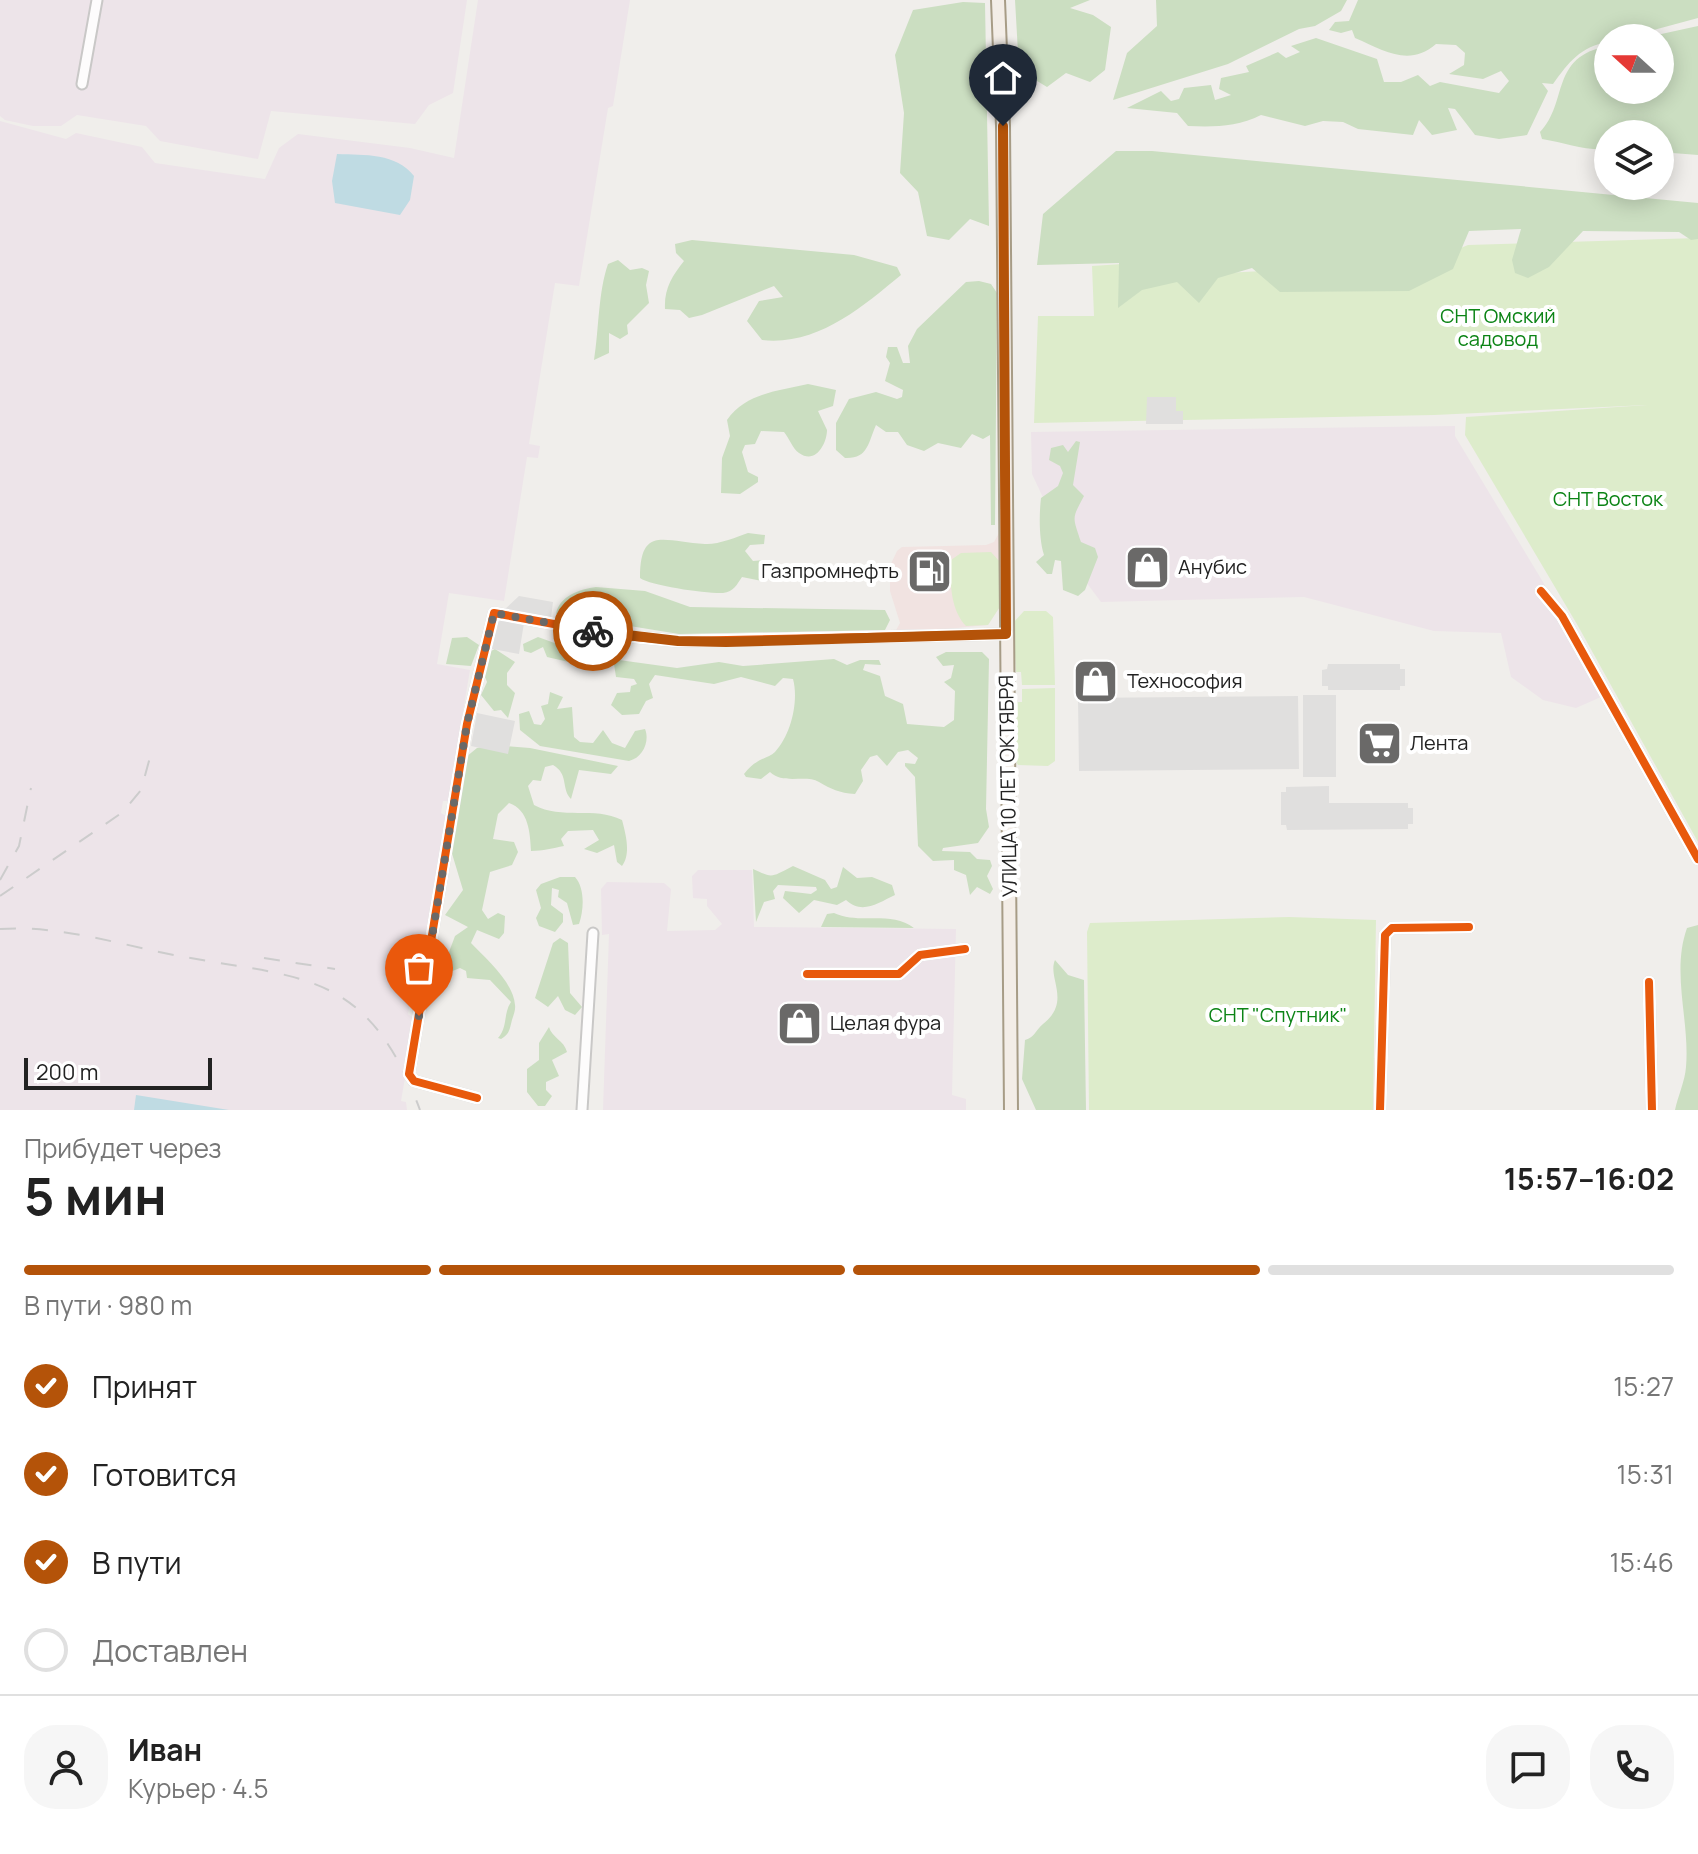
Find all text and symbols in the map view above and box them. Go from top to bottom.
north arrow [1594,24,1674,104]
map controls [1594,24,1674,200]
pin [969,44,1037,126]
icon: home [981,56,1025,100]
button: layers [1594,120,1674,200]
park label: СНТ Омский садовод [1440,302,1556,352]
park label: СНТ Восток [1553,485,1664,512]
shop icon: Анубис [1123,543,1171,591]
fuel station icon: Газпромнефть [906,547,954,595]
place label: Анубис [1178,553,1247,580]
place label: Газпромнефть [761,557,899,584]
courier [553,591,633,671]
icon: bike [571,609,615,653]
shop icon: Технософия [1072,657,1120,705]
place label: Технософия [1127,667,1242,694]
street label: УЛИЦА 10 ЛЕТ ОКТЯБРЯ [992,675,1023,897]
supermarket icon: Лента [1355,719,1403,767]
place label: Лента [1410,729,1468,756]
pin [385,934,453,1016]
icon: bag [397,946,441,990]
shop icon: Целая фура [775,999,823,1047]
park label: СНТ "Спутник" [1209,1001,1347,1028]
place label: Целая фура [830,1009,941,1036]
scale bar [24,1054,212,1090]
text: 200 m [36,1057,98,1087]
text: Прибудет через [24,1130,222,1166]
text: 15:57–16:02 [1504,1158,1674,1199]
text: 5 мин [24,1160,167,1231]
text: В пути · 980 m [24,1287,192,1323]
icon: check [24,1364,68,1408]
text: Принят [92,1366,197,1407]
text: 15:27 [1613,1368,1674,1404]
icon: check [24,1452,68,1496]
text: Готовится [92,1454,237,1495]
text: 15:31 [1617,1456,1674,1492]
icon: check [24,1540,68,1584]
text: В пути [92,1542,182,1583]
text: 15:46 [1610,1544,1674,1580]
text: Доставлен [92,1630,248,1671]
button: person [24,1725,108,1809]
button: chat [1486,1725,1570,1809]
button: phone [1590,1725,1674,1809]
text: Иван [128,1729,202,1770]
text: Курьер · 4.5 [128,1770,269,1806]

